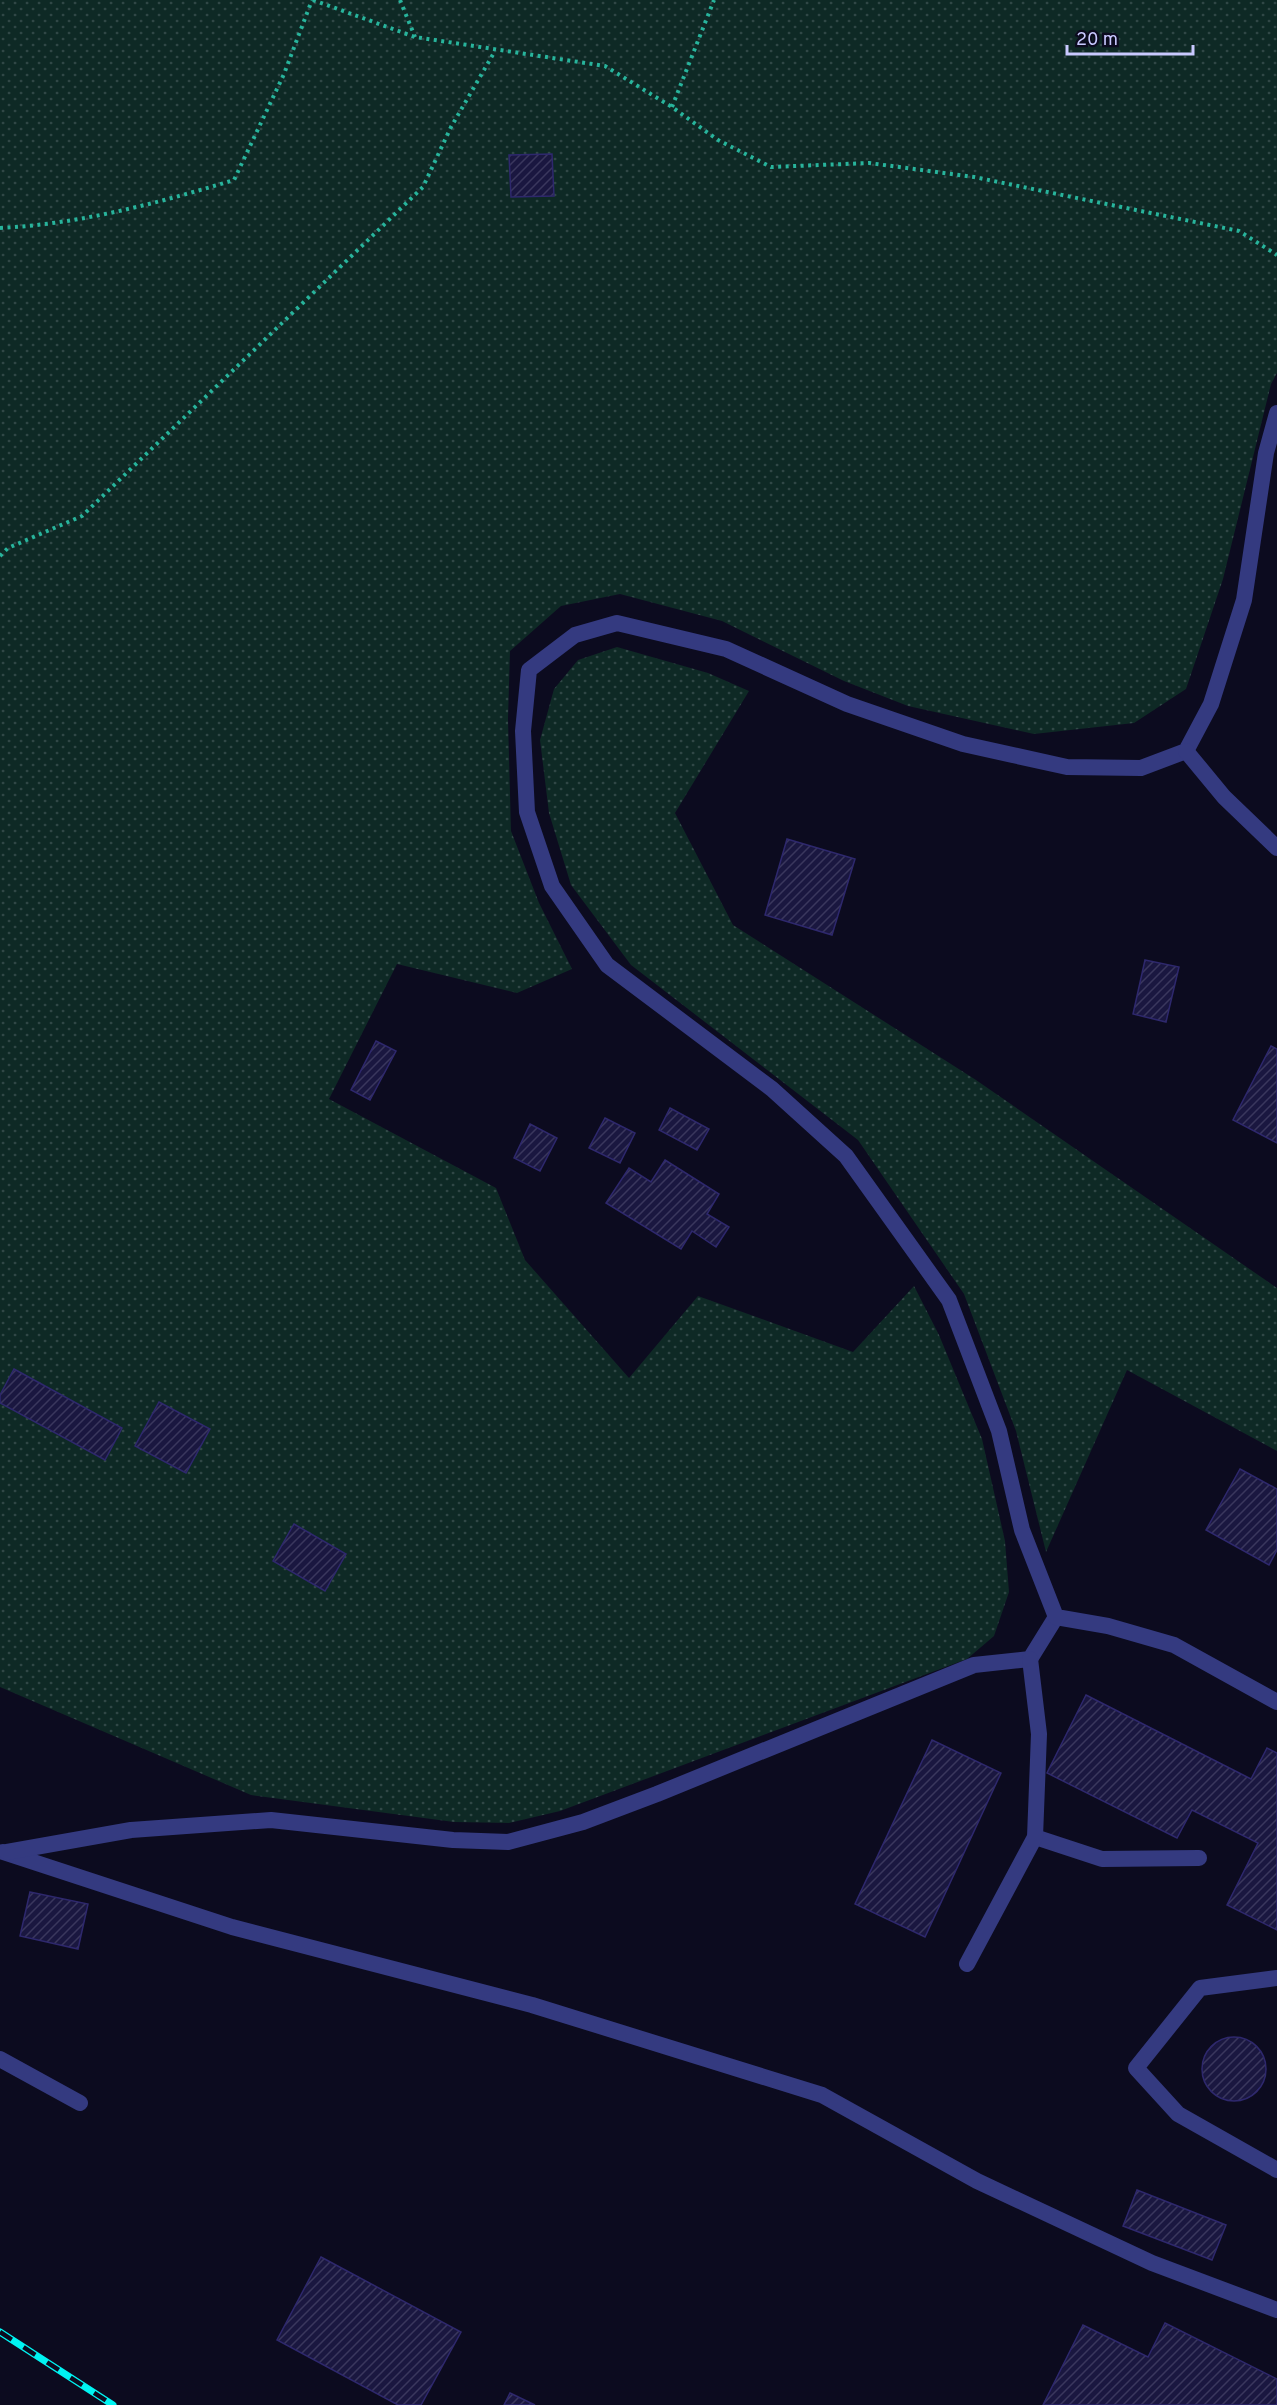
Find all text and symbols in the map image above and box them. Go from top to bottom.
scale bar [1067,18,1193,56]
text: 20 m [1076,29,1118,52]

